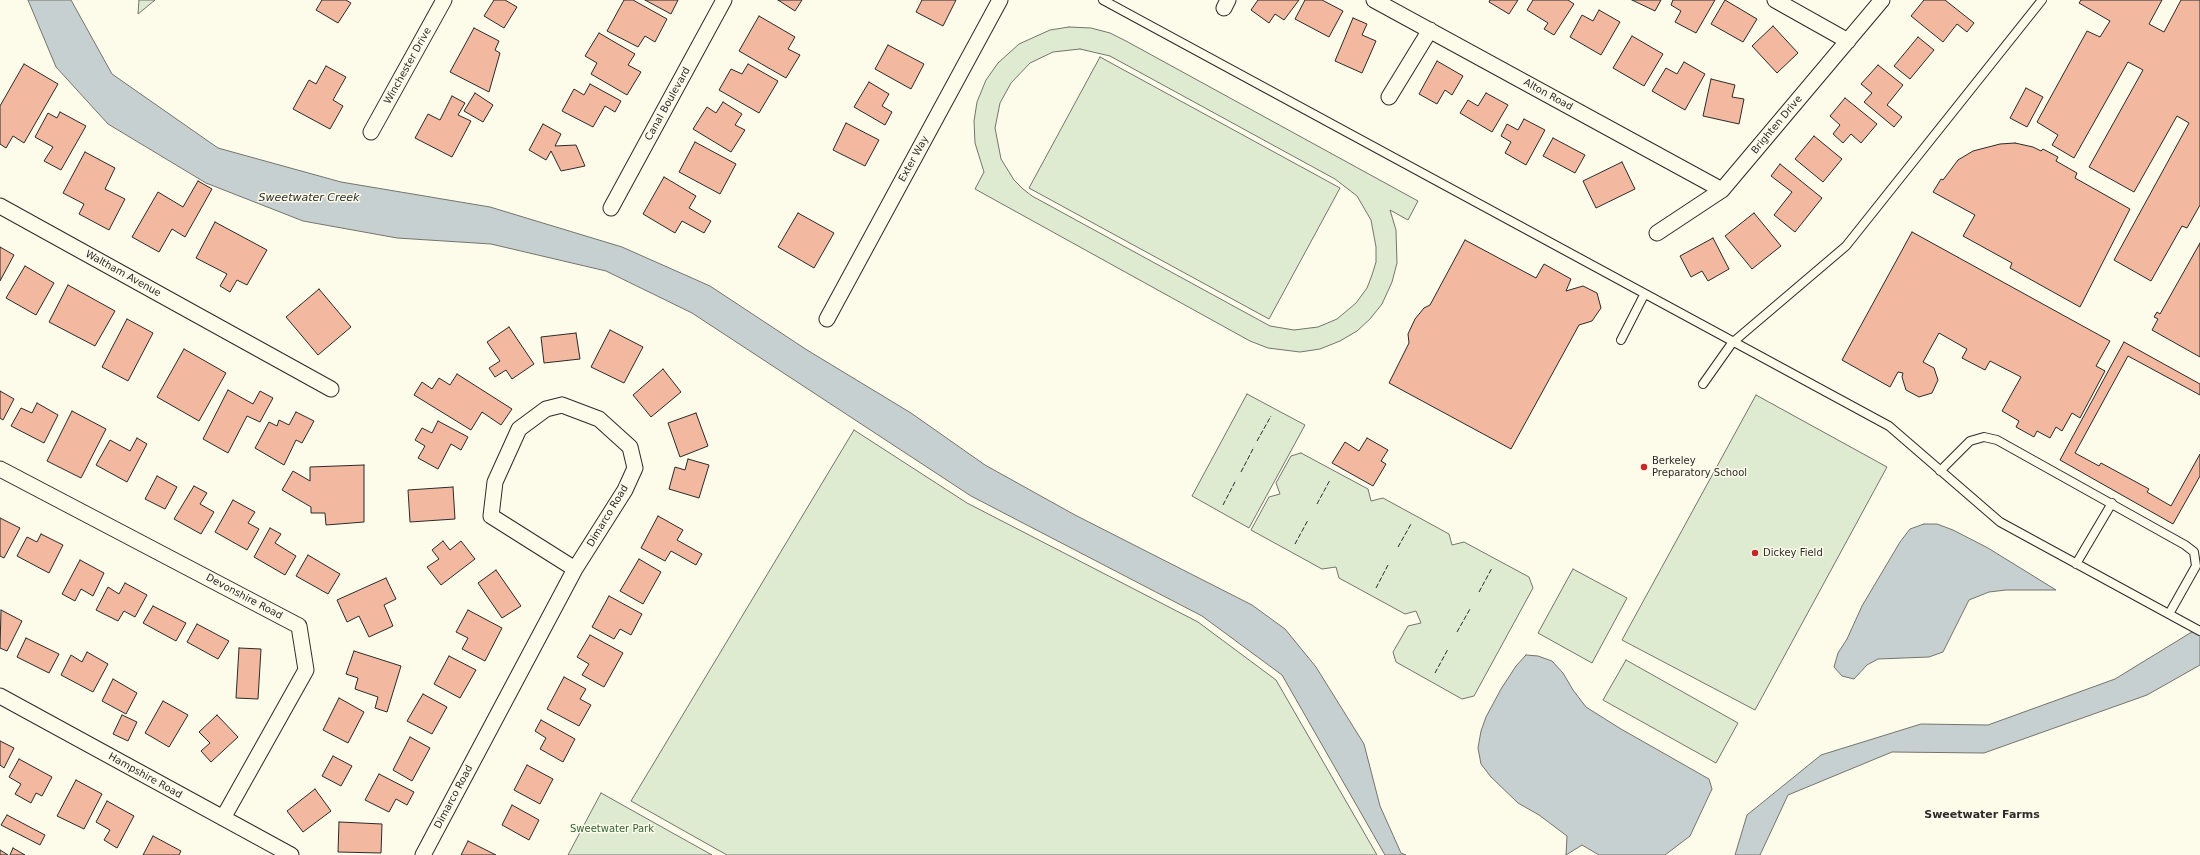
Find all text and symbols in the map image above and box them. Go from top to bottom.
street label: Winchester Drive [382,25,434,107]
street label: Canal Boulevard [643,65,693,143]
street label: Alton Road [1521,77,1575,113]
street label: Brighten Drive [1749,93,1805,157]
street label: Exter Way [896,134,932,184]
water label: Sweetwater Creek [259,191,359,205]
street label: Waltham Avenue [83,248,163,300]
place label: Berkeley Preparatory School [1652,455,1747,478]
marker: Berkeley Preparatory School [1639,462,1649,472]
street label: Dimarco Road [585,483,631,549]
place label: Dickey Field [1763,547,1823,559]
marker: Dickey Field [1750,548,1760,558]
street label: Devonshire Road [204,572,284,622]
street label: Hampshire Road [106,751,184,801]
street label: Dimarco Road [432,763,476,831]
district label: Sweetwater Farms [1924,808,2040,822]
park label: Sweetwater Park [570,823,654,835]

